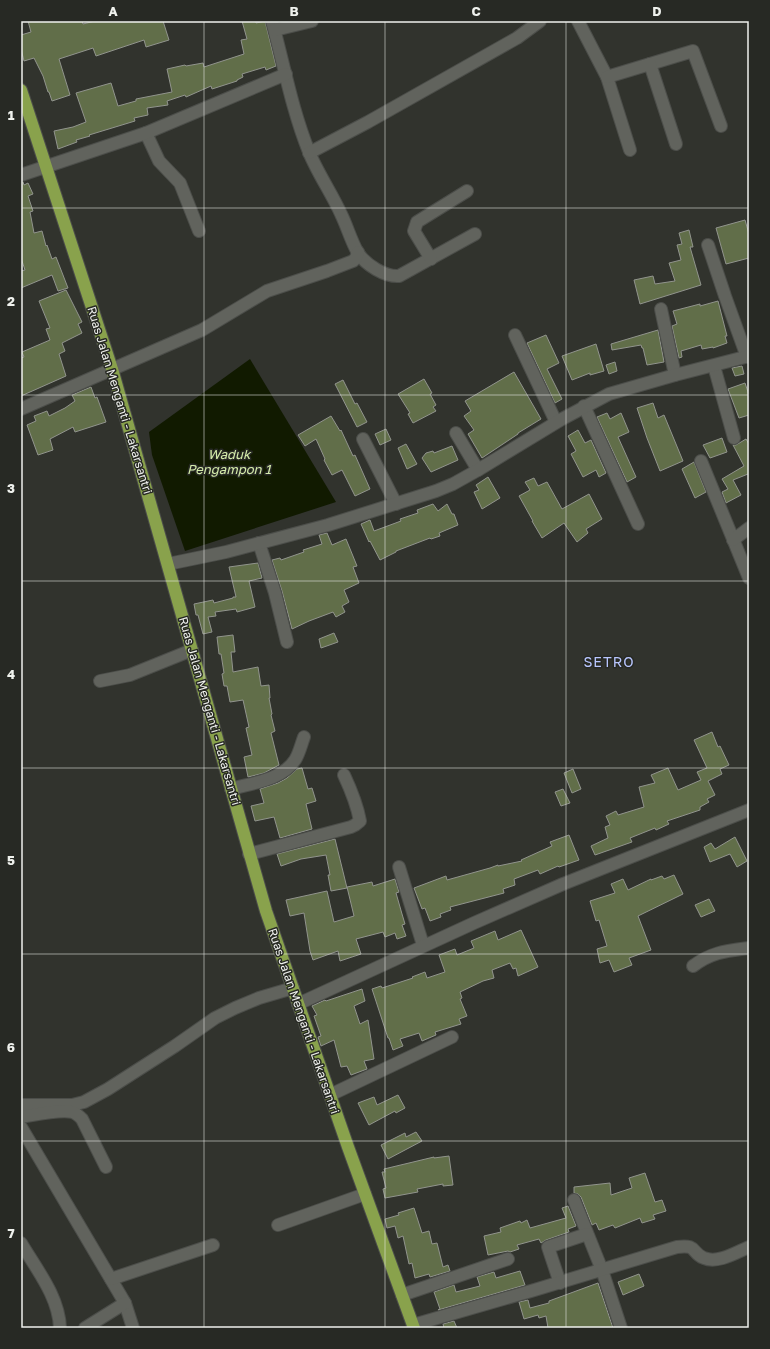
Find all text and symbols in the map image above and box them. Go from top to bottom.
text: A [108,3,118,19]
text: B [289,3,299,19]
text: C [471,3,481,19]
text: D [652,3,662,19]
text: 1 [8,107,15,123]
text: 2 [7,293,15,309]
street label: Ruas Jalan Menganti - Lakarsantri [84,304,156,496]
water label: Waduk Pengampon 1 [187,446,272,477]
text: 3 [7,480,15,496]
street label: Ruas Jalan Menganti - Lakarsantri [176,615,244,807]
district label: SETRO [583,653,635,670]
text: 4 [7,666,15,682]
text: 5 [7,852,15,868]
street label: Ruas Jalan Menganti - Lakarsantri [265,926,343,1116]
text: 6 [7,1039,15,1055]
text: 7 [7,1225,15,1241]

